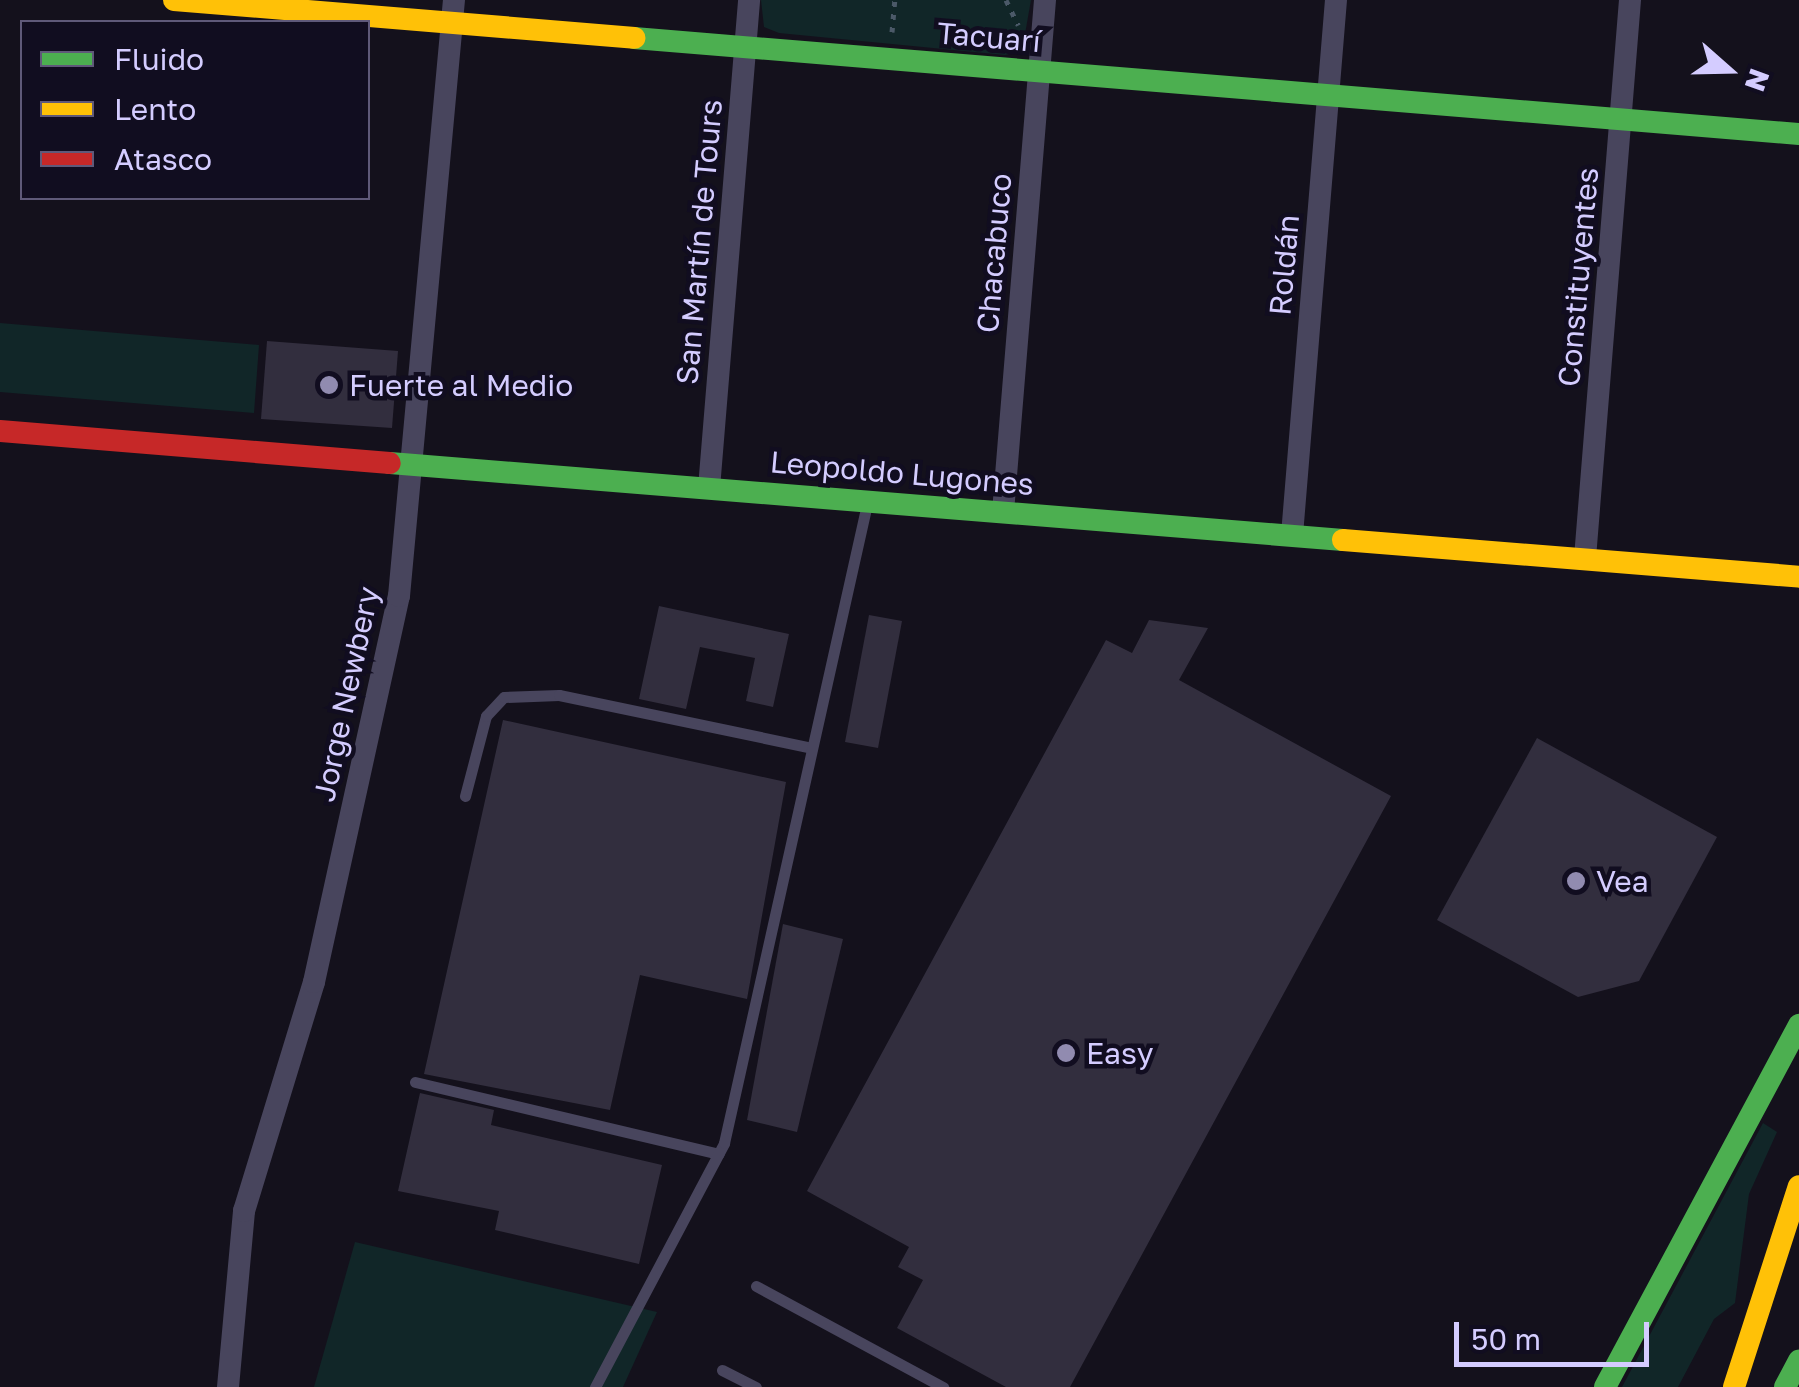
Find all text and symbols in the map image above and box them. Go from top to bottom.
street label: Tacuarí [936,15,1042,59]
legend [20,20,370,200]
north arrow [1679,20,1779,120]
text: Fluido [114,41,204,77]
text: N [1739,65,1777,96]
text: Lento [114,91,196,127]
street label: San Martín de Tours [669,98,729,386]
text: Atasco [114,141,212,177]
street label: Constituyentes [1550,166,1606,388]
street label: Chacabuco [969,172,1019,334]
street label: Roldán [1262,213,1306,317]
place label: Fuerte al Medio [349,367,573,403]
marker: Fuerte al Medio [318,374,340,396]
street label: Leopoldo Lugones [769,444,1035,502]
street label: Jorge Newbery [306,583,386,805]
place label: Vea [1596,863,1649,899]
marker: Vea [1565,870,1587,892]
place label: Easy [1086,1035,1154,1071]
marker: Easy [1055,1042,1077,1064]
scale bar [1459,1302,1654,1364]
text: 50 m [1471,1321,1541,1357]

